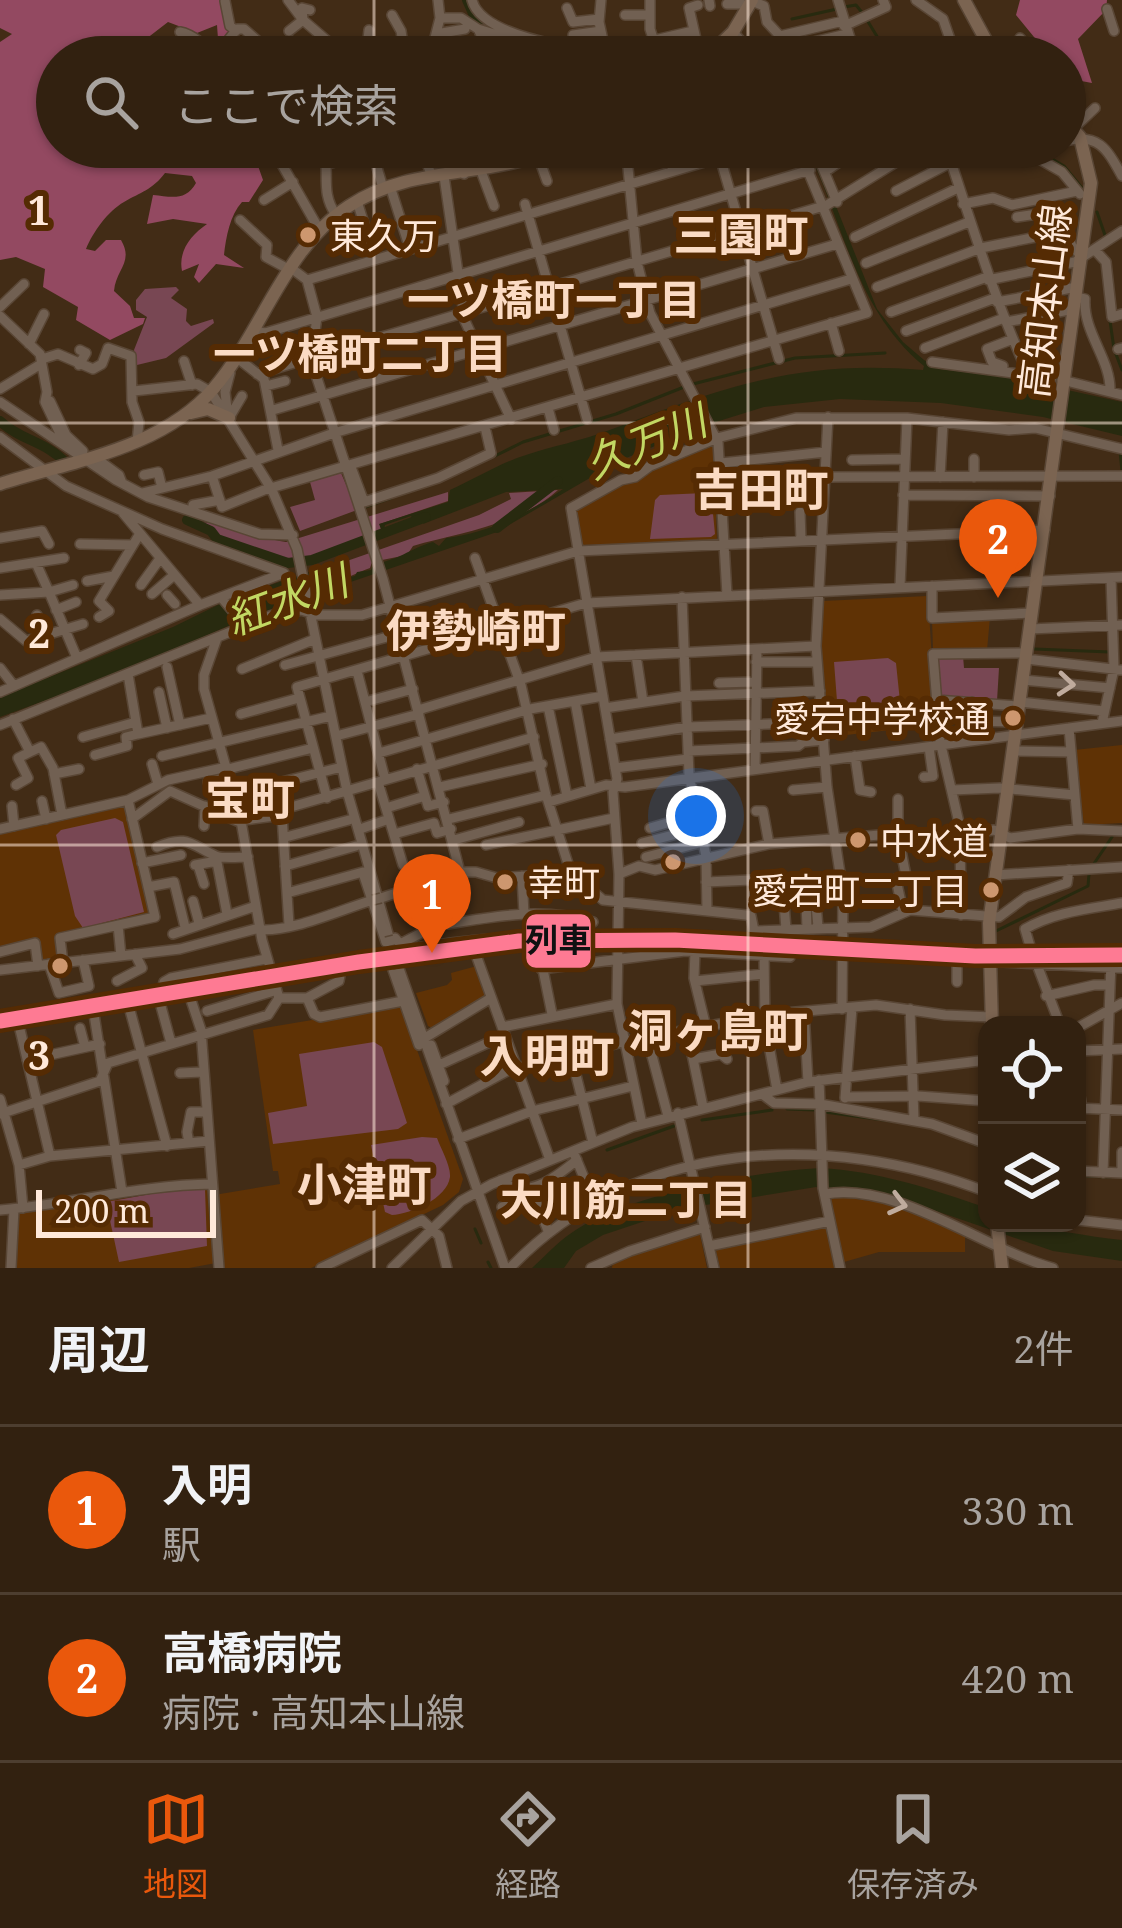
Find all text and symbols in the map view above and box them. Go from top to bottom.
search box [36,36,1086,168]
icon: search [78,69,144,135]
text: ここで検索 [174,74,399,135]
text: 1 [28,183,50,236]
street label: 高知本山線 [1005,201,1082,401]
district label: 三園町 [673,203,809,264]
place label: 東久万 [330,211,438,260]
marker: 東久万 [297,224,319,246]
district label: 一ツ橋町一丁目 [407,270,701,327]
district label: 一ツ橋町二丁目 [213,324,507,381]
water label: 久万川 [576,389,718,491]
district label: 吉田町 [693,458,829,519]
pin: 2 [959,499,1037,598]
water label: 紅水川 [218,549,359,647]
district label: 伊勢崎町 [386,599,566,660]
text: 2 [28,606,50,659]
one-way arrow [1057,671,1076,696]
place label: 愛宕中学校通 [774,694,990,743]
marker: 愛宕中学校通 [1002,707,1024,729]
district label: 宝町 [205,767,295,828]
your location [666,786,726,846]
place label: 中水道 [880,816,988,865]
marker: 中水道 [847,829,869,851]
unlabelled marker [662,851,684,873]
pin: 1 [393,854,471,953]
place label: 幸町 [528,858,600,907]
place label: 愛宕町二丁目 [752,866,968,915]
marker: 幸町 [494,871,516,893]
marker: 愛宕町二丁目 [980,879,1002,901]
line badge: 列車 [524,912,593,970]
text: 列車 [525,917,591,962]
unlabelled marker [49,955,71,977]
district label: 洞ヶ島町 [628,999,808,1060]
map controls [978,1016,1086,1232]
button: locate [978,1016,1086,1124]
district label: 入明町 [479,1024,615,1085]
text: 3 [28,1028,50,1081]
button: layers [978,1124,1086,1232]
district label: 小津町 [296,1153,432,1214]
district label: 大川筋二丁目 [500,1170,752,1227]
scale bar [36,1184,216,1237]
text: 200 m [54,1188,149,1233]
one-way arrow [887,1190,907,1215]
text: 周辺 [48,1313,150,1383]
text: 2件 [1013,1321,1074,1374]
text: 入明 [162,1453,252,1514]
text: 1 [76,1483,98,1536]
text: 330 m [962,1483,1074,1536]
text: 駅 [162,1517,201,1570]
text: 高橋病院 [162,1621,342,1682]
text: 2 [76,1651,98,1704]
text: 420 m [962,1651,1074,1704]
text: 病院 · 高知本山線 [162,1685,465,1738]
tab: 地図 [143,1786,209,1906]
tab: 経路 [495,1786,561,1906]
tab: 保存済み [847,1786,979,1906]

